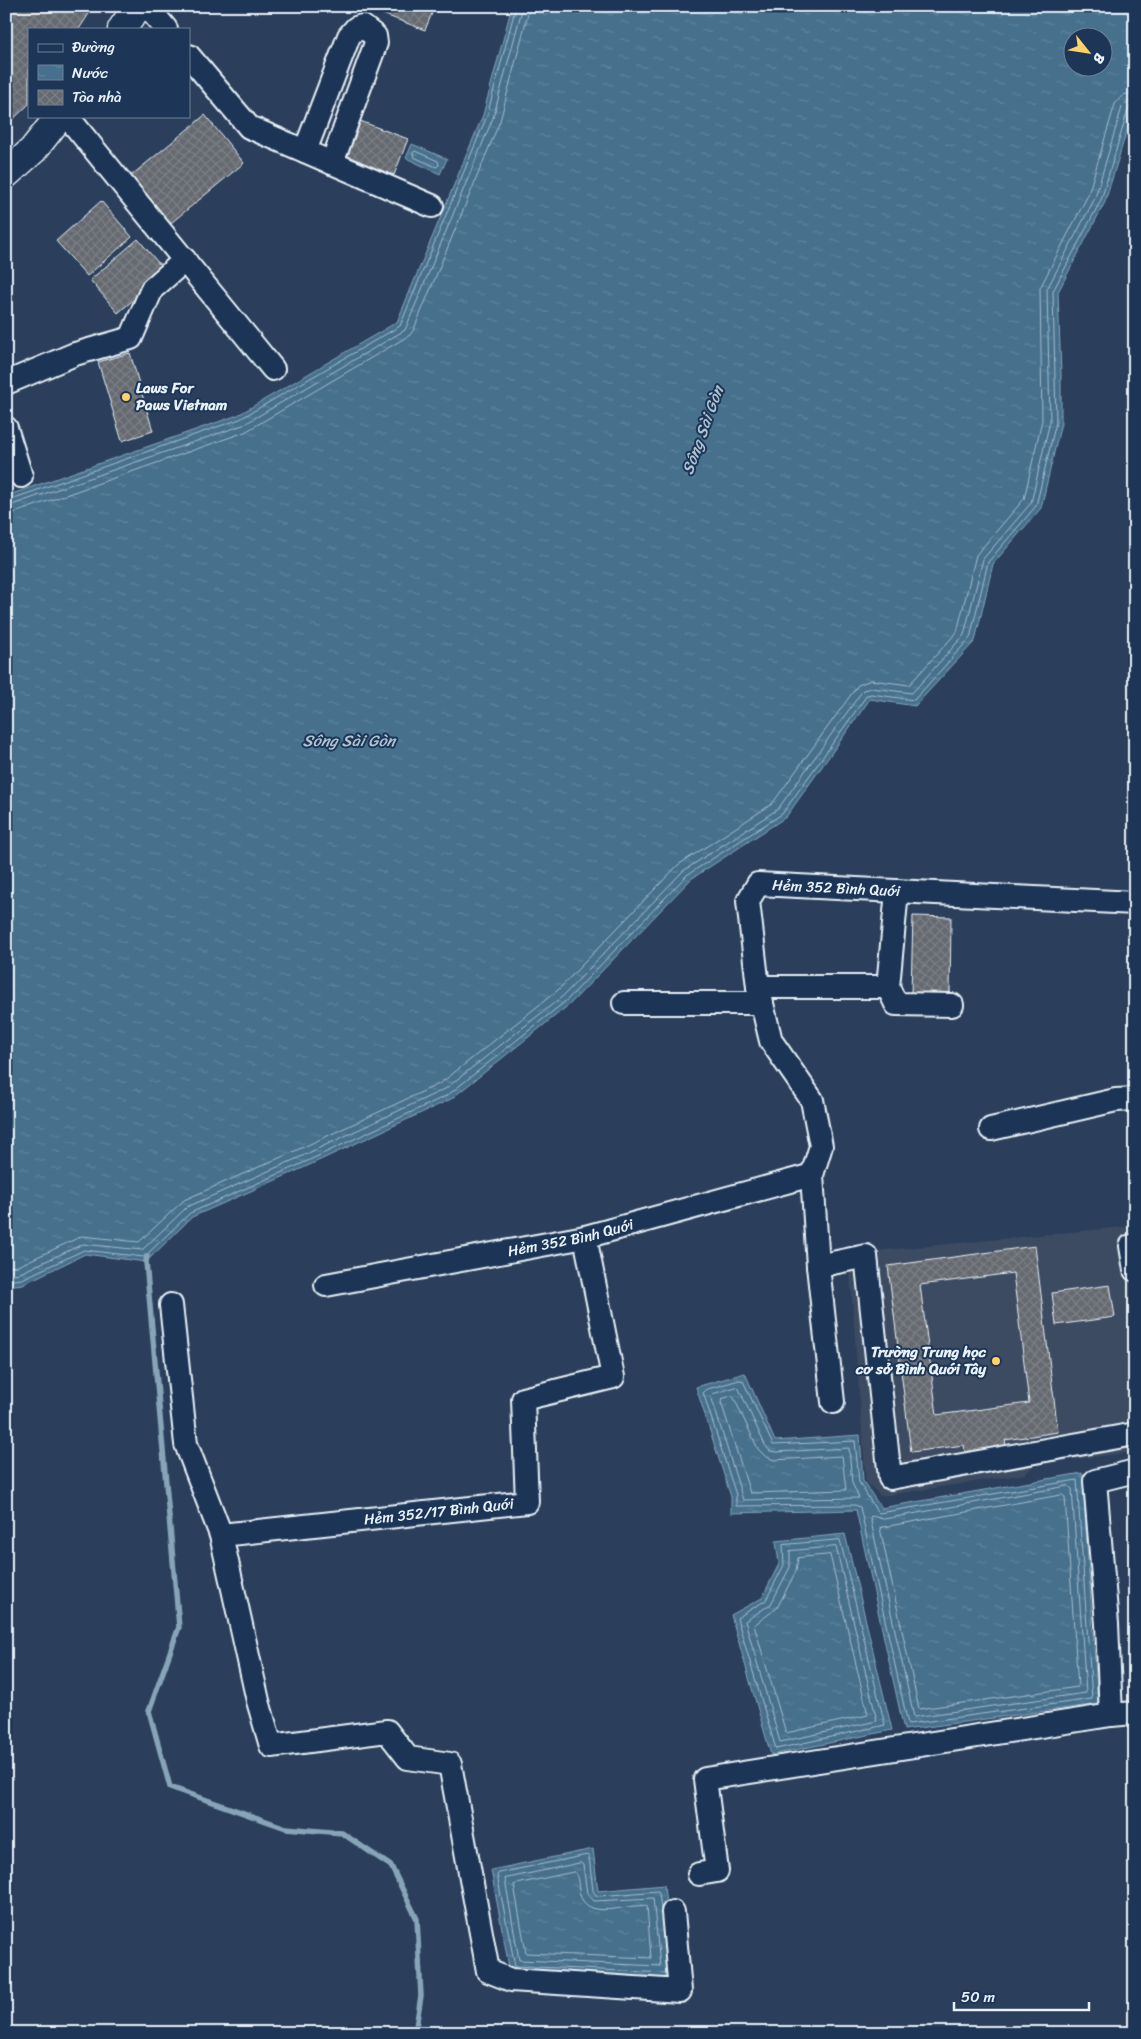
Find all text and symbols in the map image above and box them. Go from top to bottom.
legend [28,28,190,118]
north arrow [1064,28,1114,78]
text: Đường [72,34,115,60]
text: B [1086,48,1112,68]
text: Nước [72,60,109,86]
text: Tòa nhà [72,84,122,110]
place label: Laws For Paws Vietnam [136,375,228,418]
water label: Sông Sài Gòn [673,380,733,479]
marker: Laws For Paws Vietnam [120,391,132,403]
water label: Sông Sài Gòn [303,726,398,755]
street label: Hẻm 352 Bình Quới [772,872,902,904]
street label: Hẻm 352 Bình Quới [506,1211,637,1264]
place label: Trường Trung học cơ sở Bình Quới Tây [855,1339,987,1382]
marker: Trường Trung học cơ sở Bình Quới Tây [990,1355,1002,1367]
street label: Hẻm 352/17 Bình Quới [363,1490,516,1533]
scale bar [954,1979,1088,2011]
text: 50 m [961,1984,996,2010]

